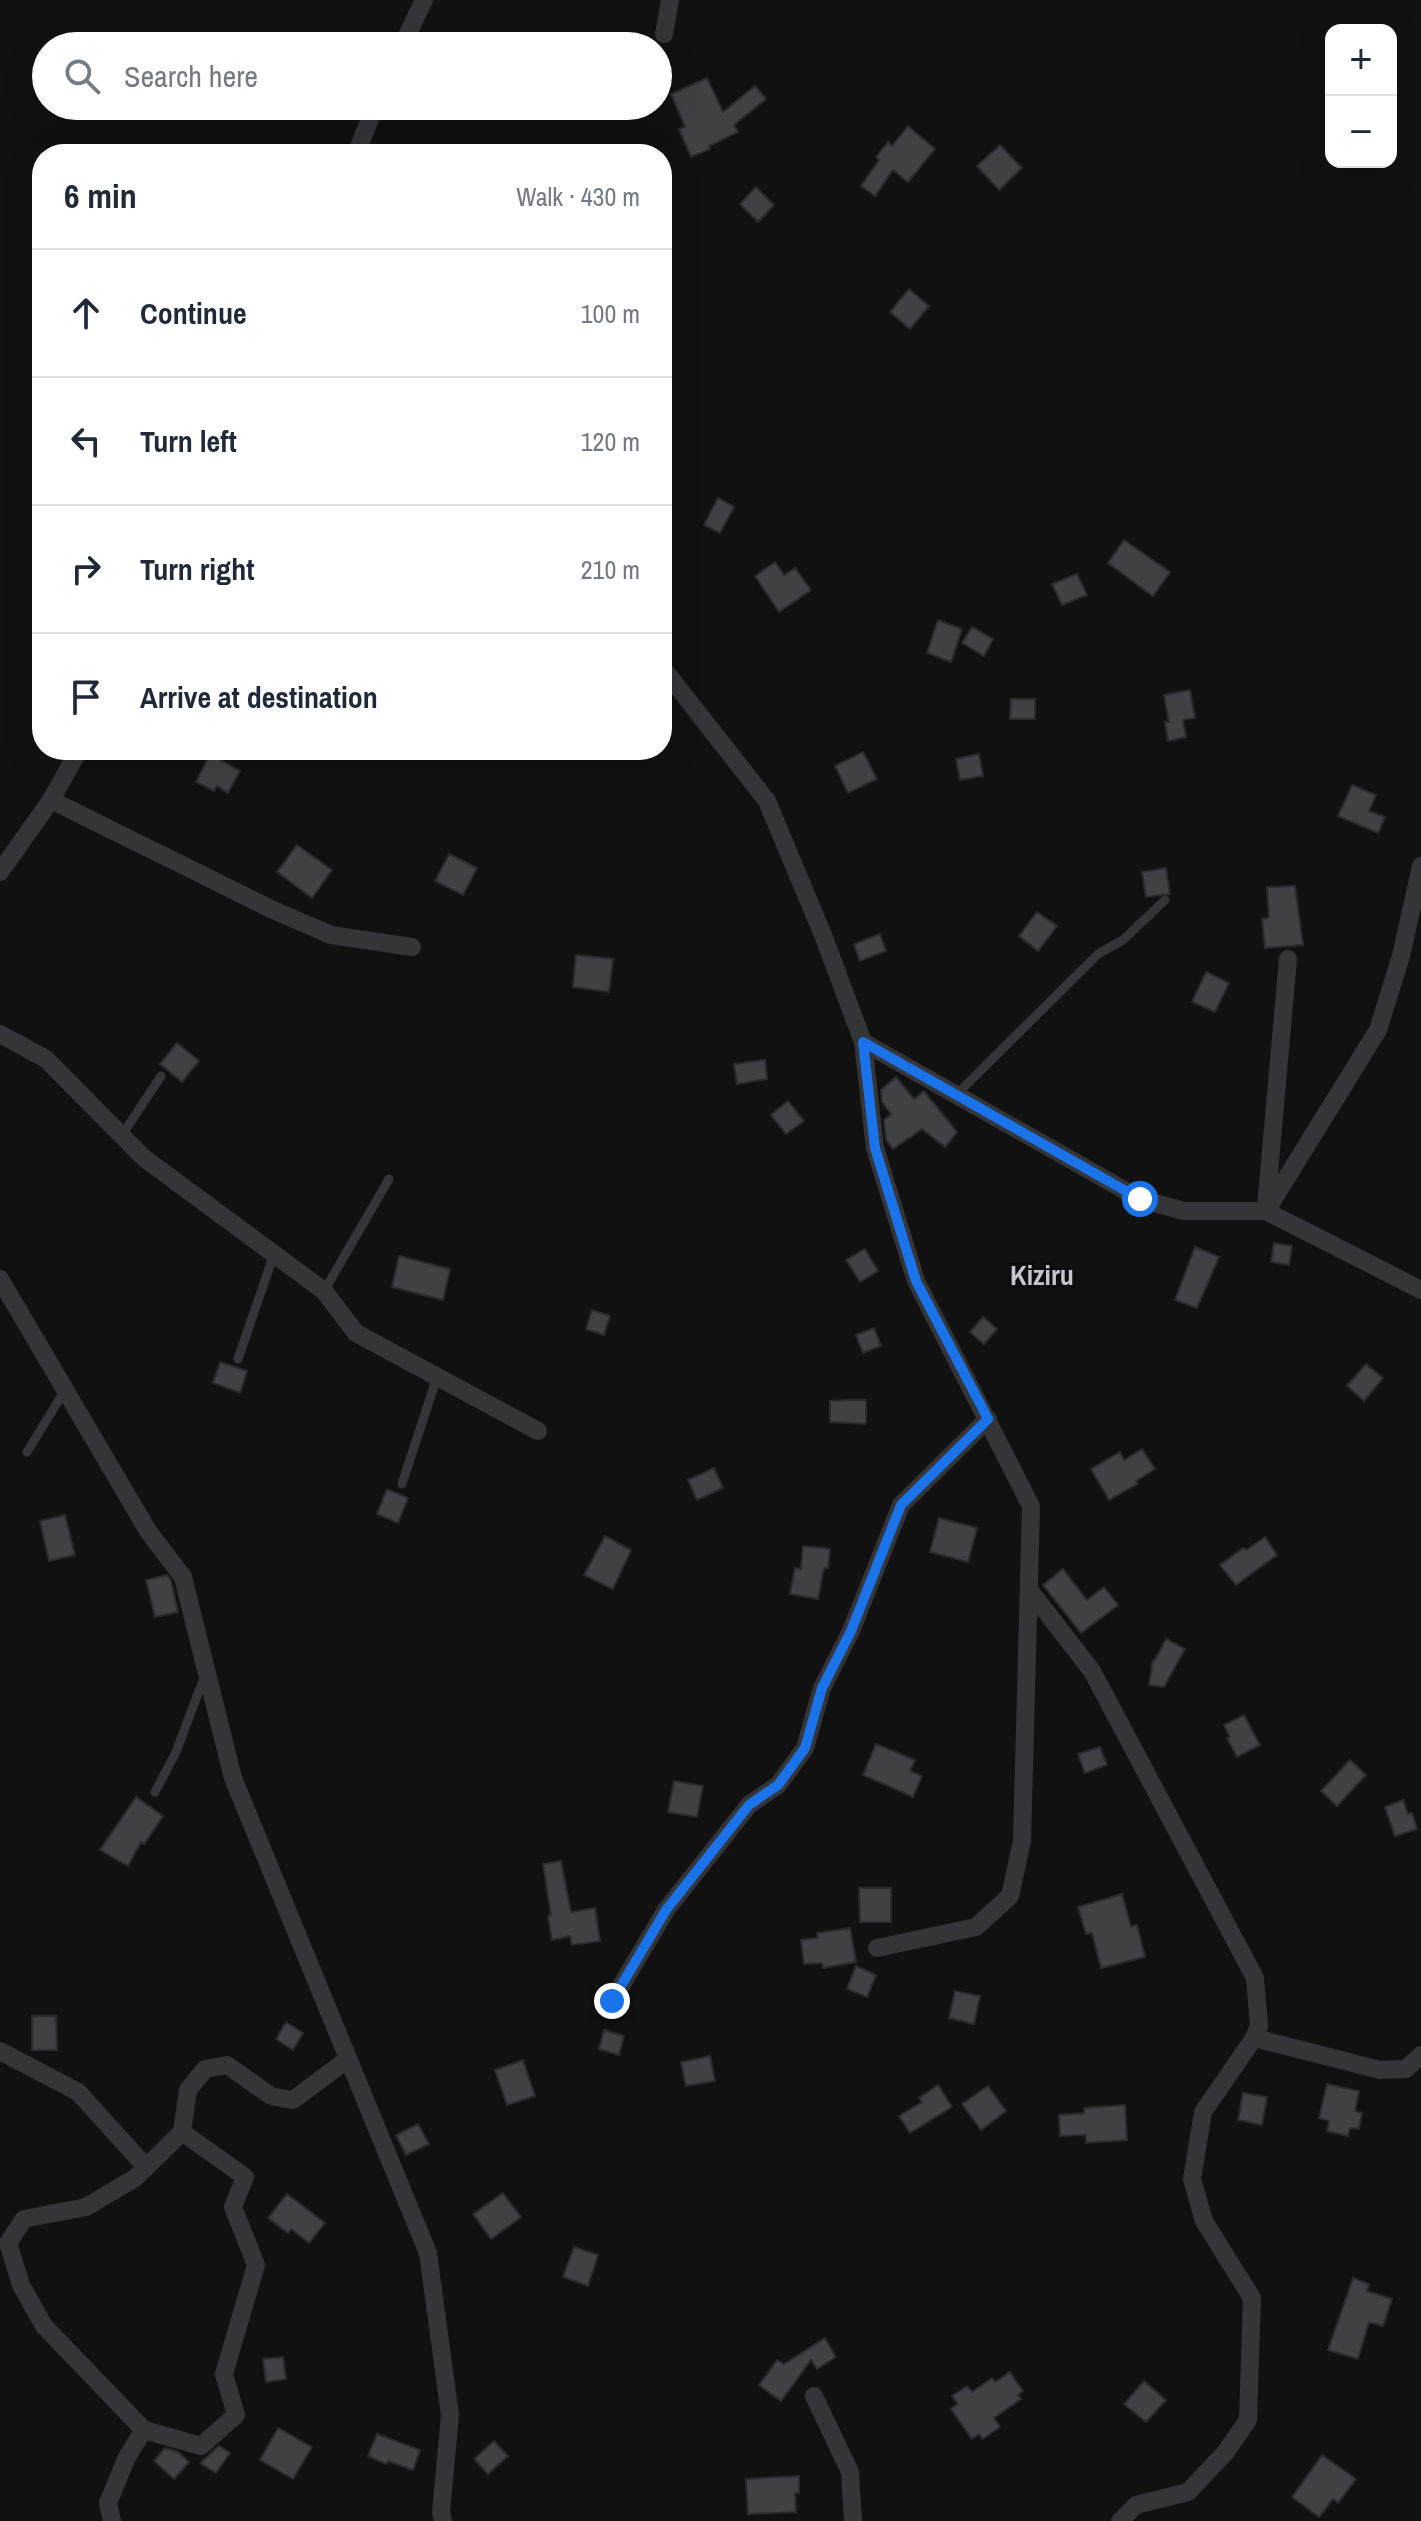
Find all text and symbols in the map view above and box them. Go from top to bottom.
map controls [1325,24,1397,168]
button: + [1325,24,1397,96]
search box [32,32,672,120]
icon: search [60,54,104,98]
text: Search here [124,56,258,96]
button: − [1325,96,1397,168]
text: 6 min [64,173,137,219]
text: Walk · 430 m [516,179,640,214]
icon: ahead [64,291,108,335]
text: Continue [140,293,247,333]
text: 100 m [581,296,640,331]
icon: left [64,419,108,463]
text: Turn left [140,421,237,461]
text: 120 m [581,424,640,459]
icon: right [64,547,108,591]
text: Turn right [140,549,254,589]
text: 210 m [581,552,640,587]
icon: arrive [64,675,108,719]
text: Arrive at destination [140,677,378,717]
route start [1122,1181,1158,1217]
district label: Kiziru [1010,1256,1074,1294]
route end [594,1983,630,2019]

